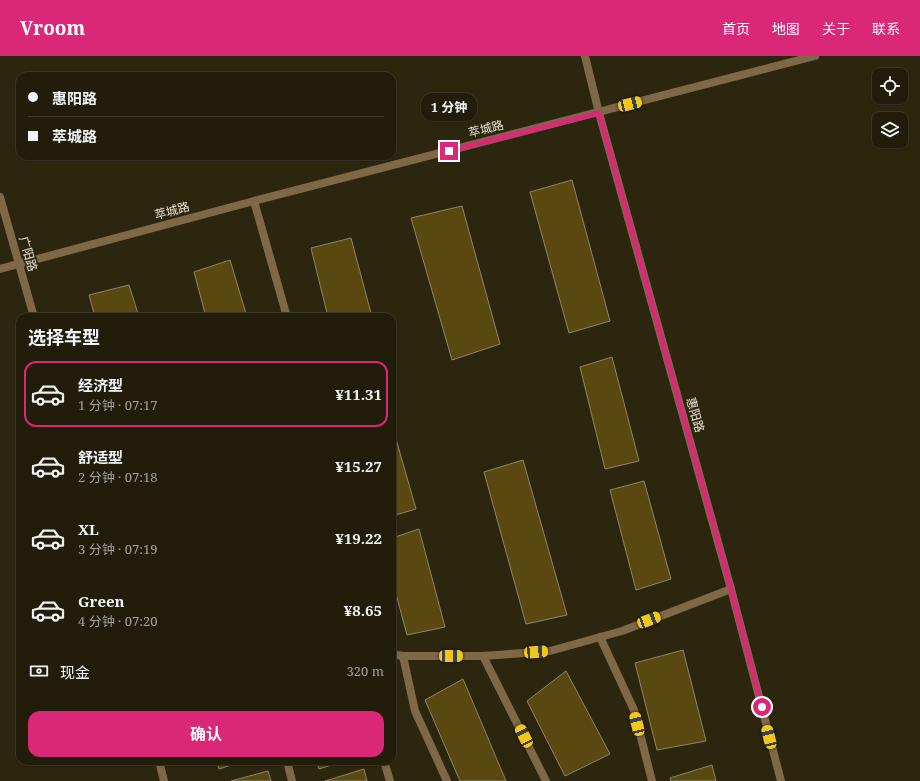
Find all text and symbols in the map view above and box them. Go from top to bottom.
text: Vroom [20,15,85,41]
text: 首页 [722,19,750,38]
text: 地图 [772,19,800,38]
text: 关于 [822,19,850,38]
text: 联系 [872,19,900,38]
map controls [872,68,908,148]
button: locate [872,68,908,104]
text: 惠阳路 [52,88,97,108]
callout: 1 分钟 [421,93,477,121]
car [617,95,643,113]
text: 1 分钟 [431,98,467,116]
button: layers [872,112,908,148]
street label: 萃城路 [466,116,505,141]
text: 萃城路 [52,126,97,146]
route end [440,142,458,160]
street label: 萃城路 [152,198,191,223]
street label: 广阳路 [15,234,42,274]
text: 选择车型 [28,325,100,349]
text: 经济型 [78,375,123,395]
icon: car [30,376,66,412]
text: ¥11.31 [335,384,382,404]
street label: 惠阳路 [682,395,709,435]
text: 1 分钟 · 07:17 [78,396,157,414]
text: 舒适型 [78,447,123,467]
icon: car [30,448,66,484]
text: ¥15.27 [335,456,382,476]
text: 2 分钟 · 07:18 [78,468,157,486]
text: XL [78,519,99,539]
icon: car [30,520,66,556]
text: ¥19.22 [335,528,382,548]
text: 3 分钟 · 07:19 [78,540,157,558]
text: Green [78,591,125,611]
icon: car [30,592,66,628]
text: ¥8.65 [344,600,382,620]
car [636,610,662,630]
text: 4 分钟 · 07:20 [78,612,157,630]
car [524,645,548,659]
car [439,650,463,662]
icon: cash [28,660,50,682]
text: 现金 [60,662,90,682]
text: 320 m [347,662,384,680]
route start [753,698,771,716]
button: 确认 [28,711,384,757]
car [628,711,646,737]
car [513,723,535,749]
car [760,724,778,750]

